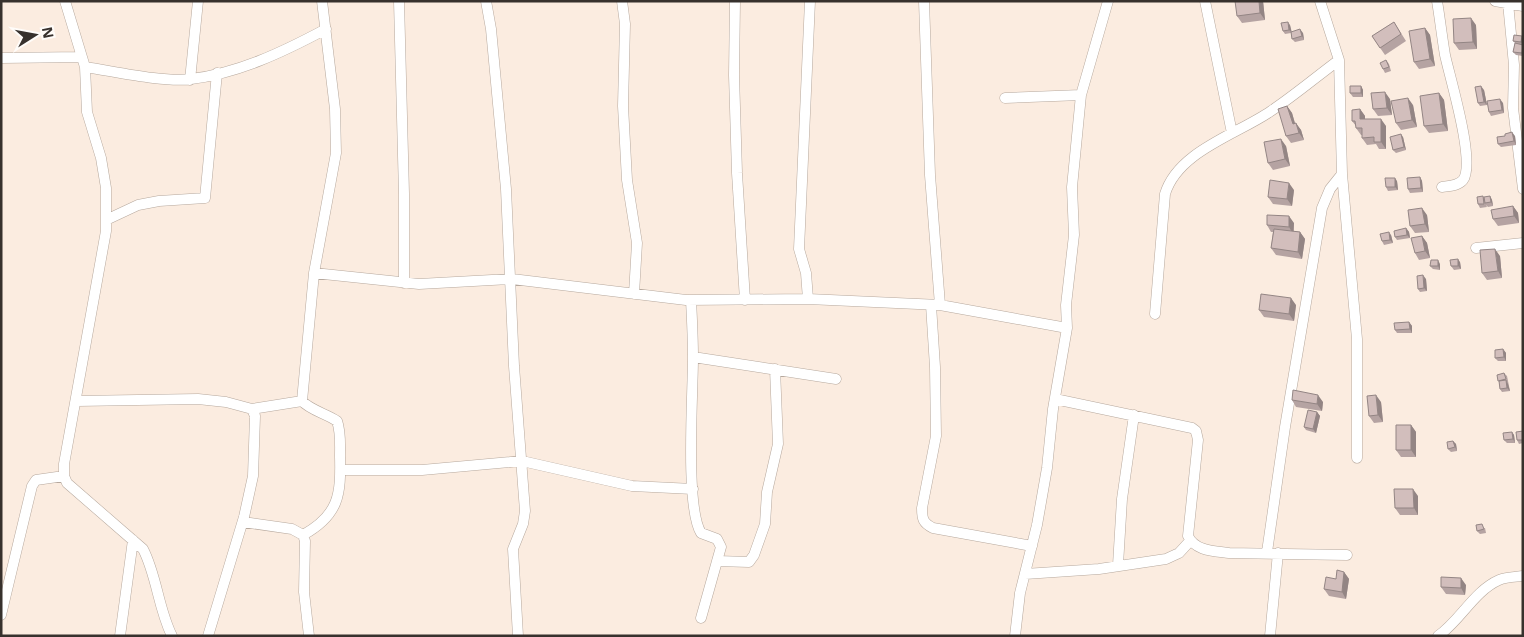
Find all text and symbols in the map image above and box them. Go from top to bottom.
north arrow [10,10,60,60]
text: N [38,25,59,40]

